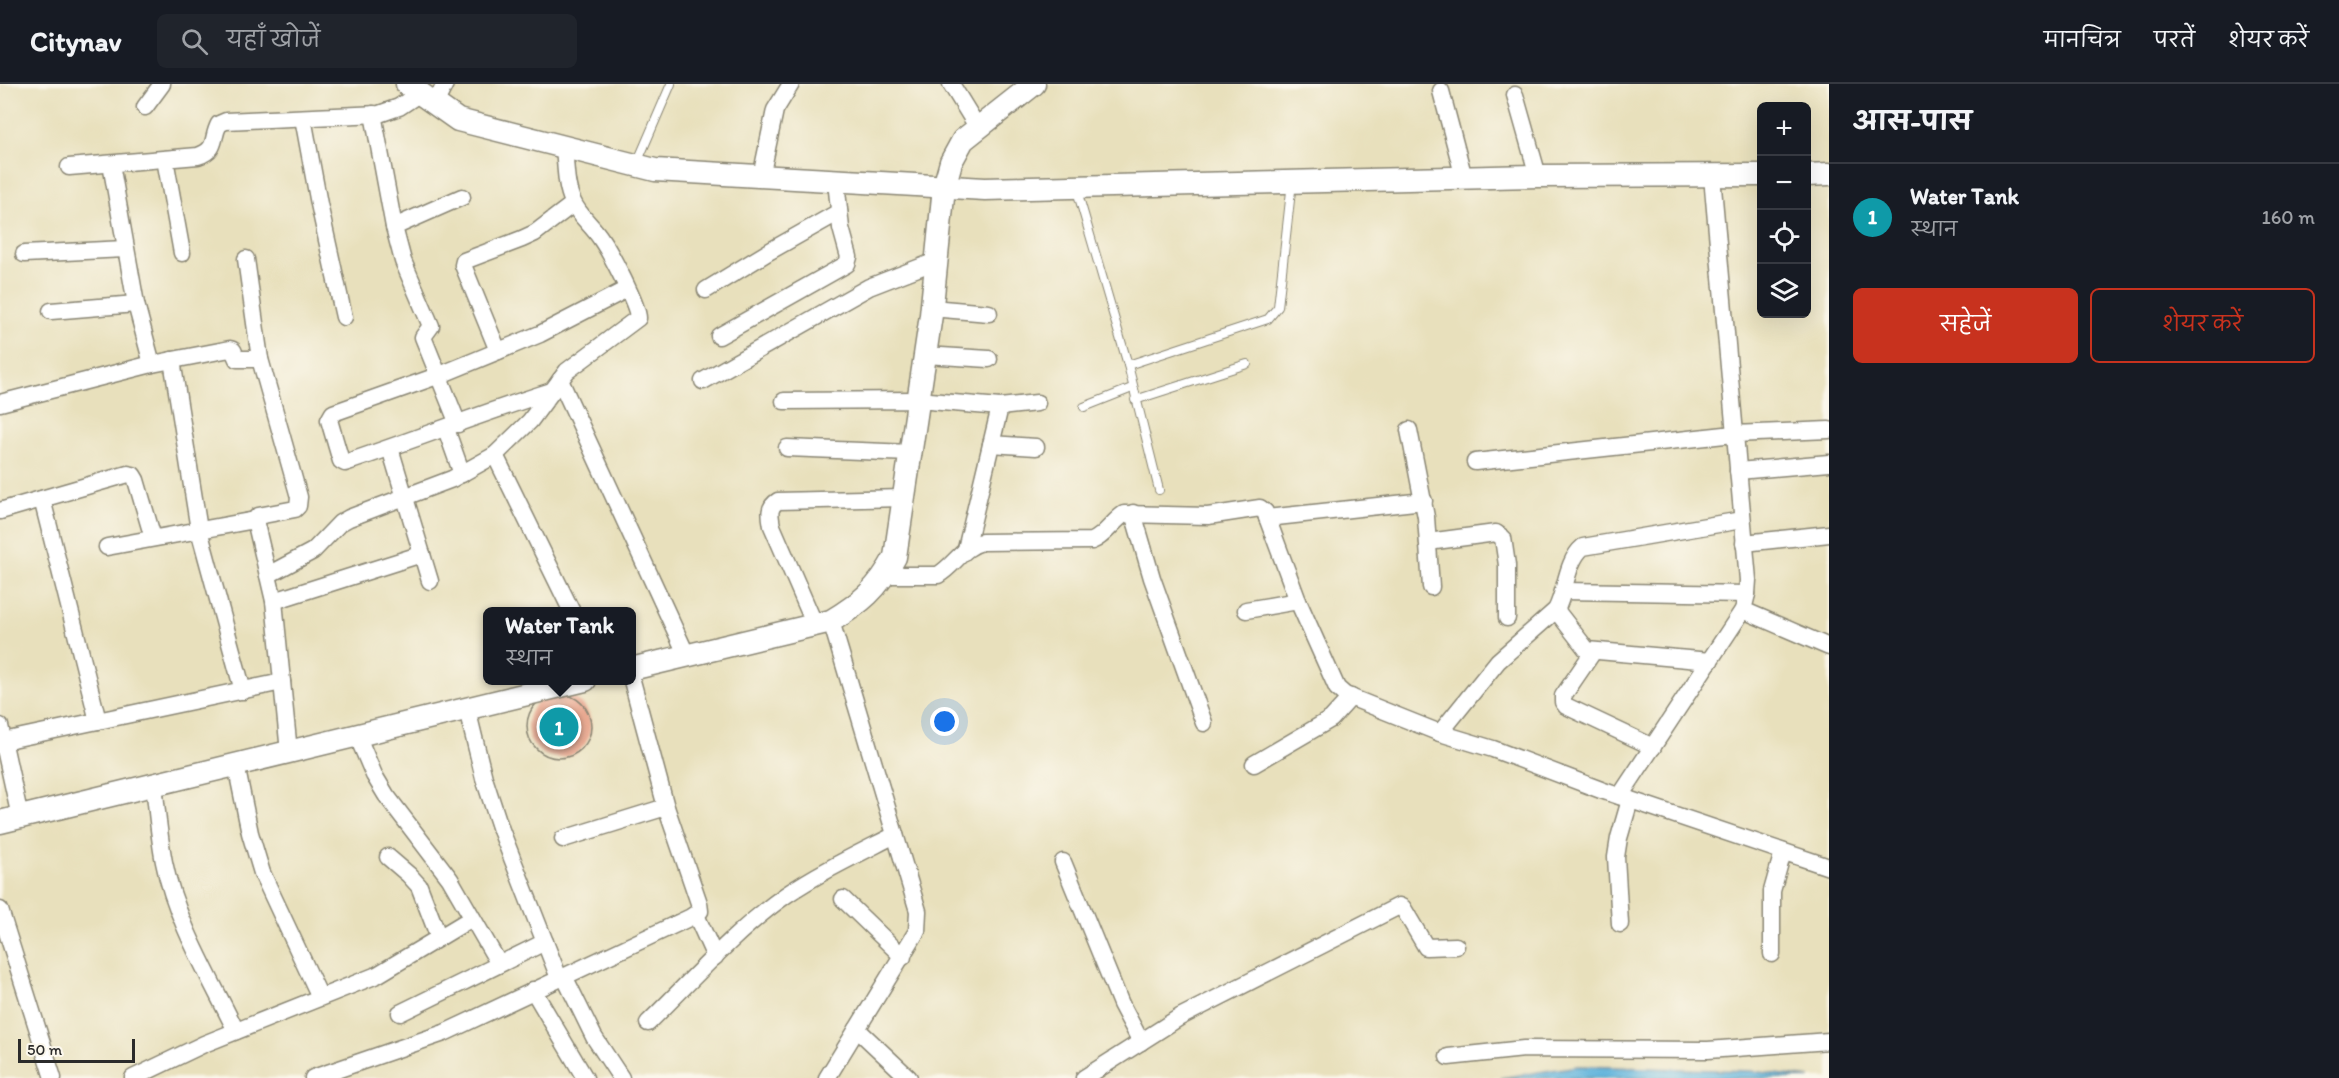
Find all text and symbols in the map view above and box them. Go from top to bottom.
search box [157,14,577,68]
text: Citynav [30,24,121,58]
icon: search [178,25,211,58]
text: यहाँ खोजें [226,26,320,53]
text: मानचित्र [2044,27,2121,52]
text: परतें [2154,27,2195,52]
text: शेयर करें [2228,27,2309,52]
map controls [1757,102,1811,318]
button: + [1757,102,1811,156]
text: आस-पास [1853,105,1972,137]
button: − [1757,156,1811,210]
text: Water Tank [1910,183,2019,210]
text: 1 [1868,205,1877,229]
text: 160 m [2262,205,2315,229]
button: locate [1757,210,1811,264]
text: स्थान [1910,217,1957,241]
button: layers [1757,264,1811,318]
button: सहेजें [1853,288,2078,363]
button: शेयर करें [2090,288,2315,363]
popup [483,607,636,685]
text: Water Tank [505,612,614,639]
text: स्थान [505,646,552,670]
pin: 1 [540,704,578,750]
your location [930,707,959,736]
scale bar [18,1036,135,1064]
text: 50 m [27,1040,62,1059]

